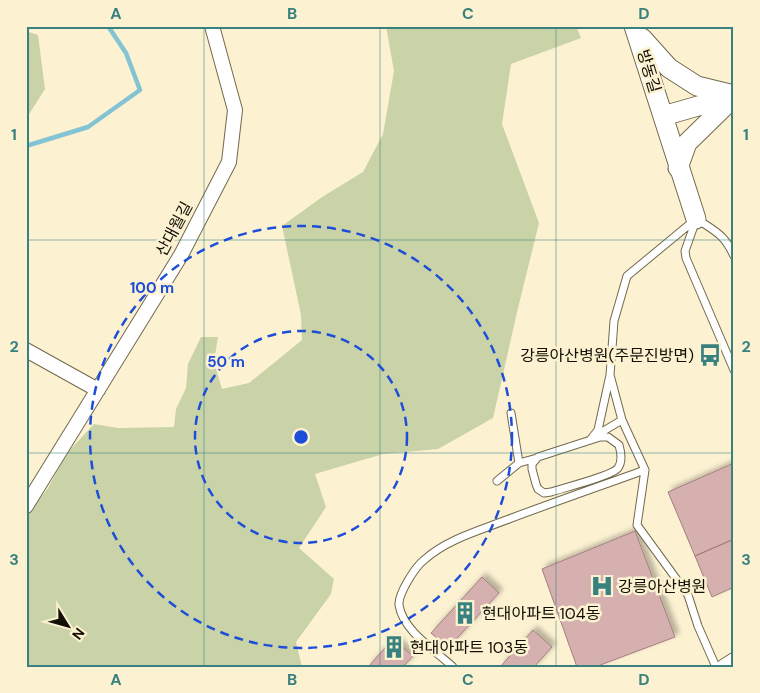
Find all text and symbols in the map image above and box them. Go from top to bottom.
text: A [110,3,122,24]
text: B [287,3,297,24]
text: C [462,3,474,24]
text: D [638,3,650,24]
street label: 방동길 [633,47,665,95]
text: 1 [11,124,17,145]
text: 1 [743,124,749,145]
street label: 산대월길 [151,198,197,260]
text: 100 m [130,278,174,298]
text: 2 [9,336,19,357]
text: 2 [741,336,751,357]
bus stop icon: 강릉아산병원(주문진방면) [697,342,723,368]
place label: 강릉아산병원(주문진방면) [520,345,694,366]
text: 50 m [207,352,245,372]
centre of rings [292,428,310,446]
text: 3 [9,549,19,570]
text: 3 [741,549,751,570]
hospital icon: 강릉아산병원 [589,573,615,599]
place label: 강릉아산병원 [618,576,706,597]
north arrow [42,600,92,650]
building icon: 현대아파트 104동 [452,600,478,626]
place label: 현대아파트 104동 [482,603,601,624]
text: N [68,624,89,643]
building icon: 현대아파트 103동 [381,634,407,660]
place label: 현대아파트 103동 [410,637,528,658]
text: A [110,669,122,690]
text: B [287,669,297,690]
text: C [462,669,474,690]
text: D [638,669,650,690]

